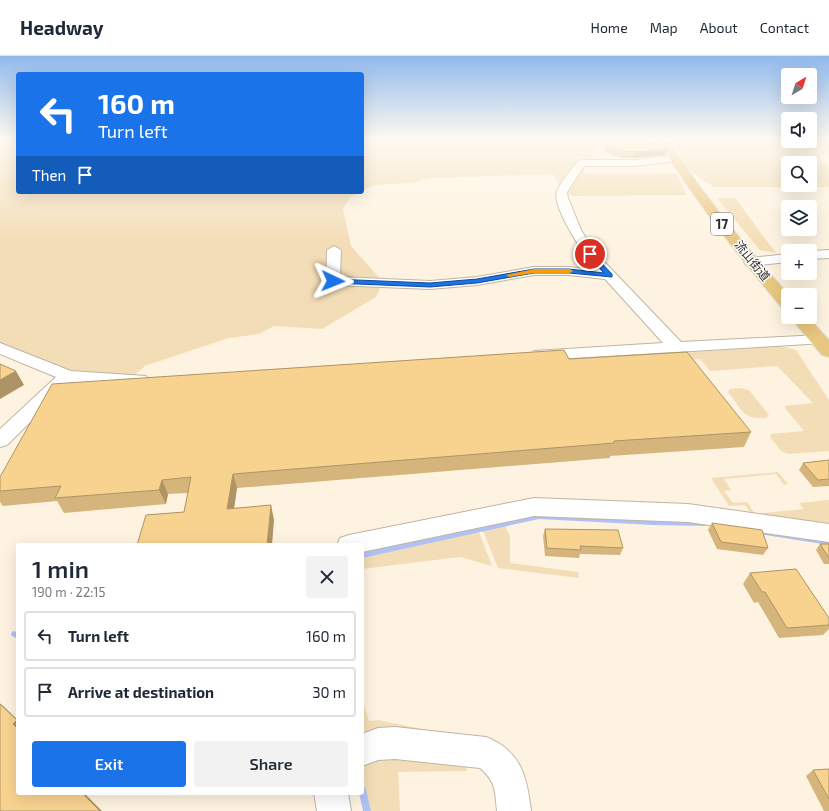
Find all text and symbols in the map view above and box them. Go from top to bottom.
text: Headway [20,16,104,39]
text: Home [591,19,628,36]
text: Map [650,19,678,36]
text: About [700,19,738,36]
text: Contact [760,19,809,36]
north arrow [781,68,817,104]
map controls [781,68,817,324]
text: 160 m [98,86,175,120]
icon: left [32,88,84,140]
button: sound [781,112,817,148]
text: Turn left [98,120,168,142]
button: search [781,156,817,192]
icon: arrive [74,164,96,186]
text: Then [32,166,66,184]
button: layers [781,200,817,236]
road number: 17 [711,213,733,235]
pin [573,237,607,271]
street label: 流山街道 [732,237,773,283]
icon: arrive [579,243,601,265]
button: + [781,244,817,280]
position arrow [312,260,354,302]
button: − [781,288,817,324]
text: 1 min [32,554,89,583]
button: close [306,556,348,598]
text: 190 m · 22:15 [32,584,105,600]
icon: left [34,625,56,647]
text: Turn left [68,627,129,645]
text: 160 m [306,627,346,645]
icon: arrive [34,681,56,703]
text: Arrive at destination [68,683,214,701]
text: 30 m [312,683,346,701]
button: Exit [32,741,186,787]
button: Share [194,741,348,787]

